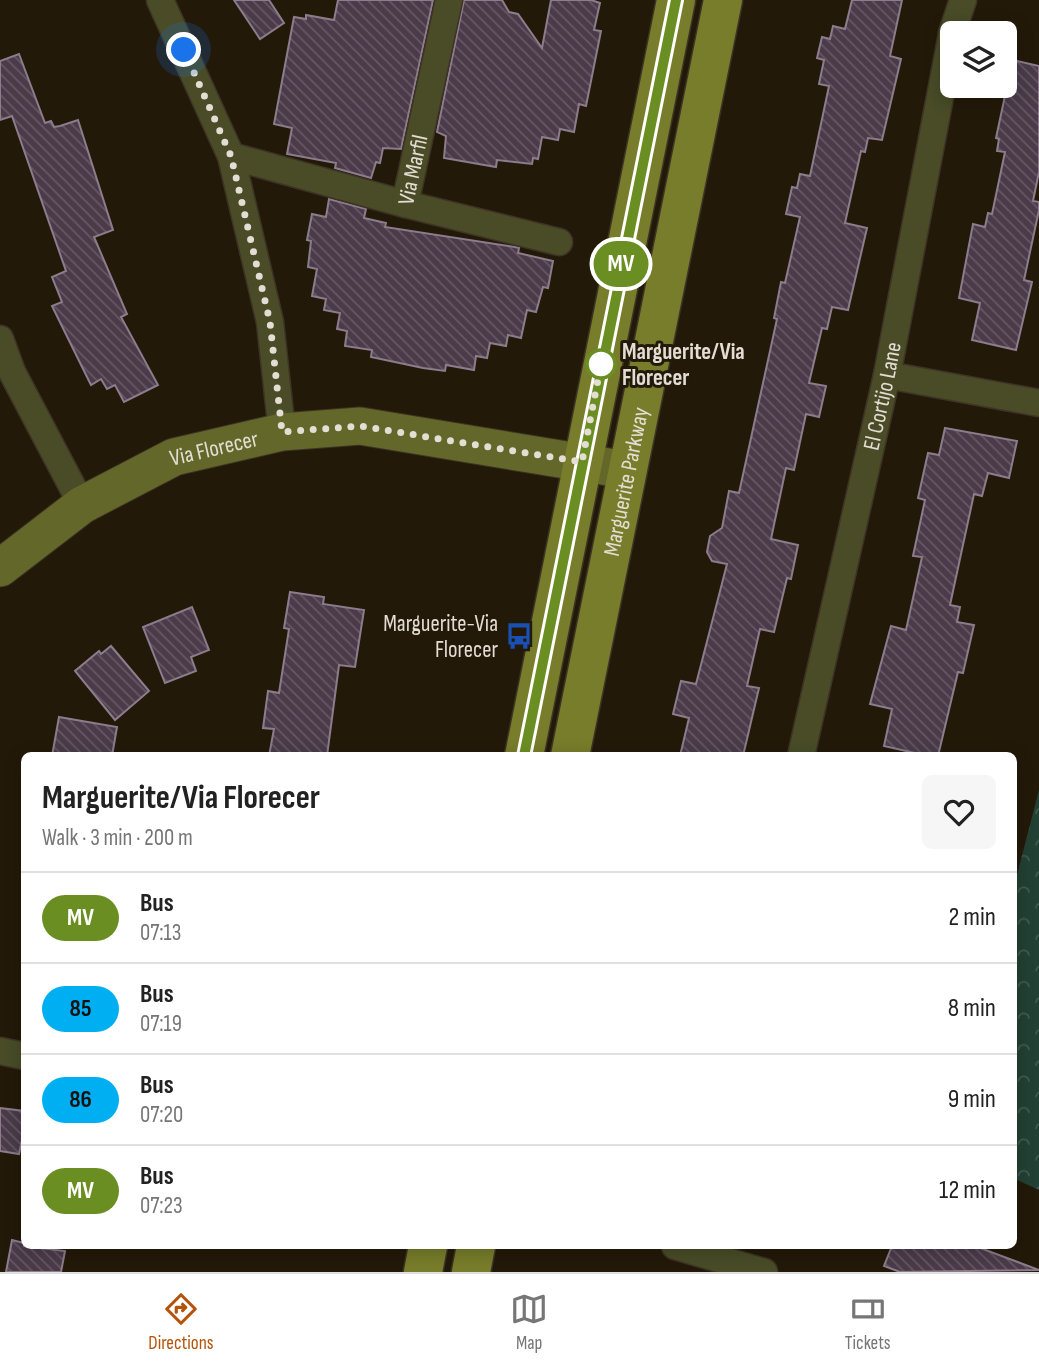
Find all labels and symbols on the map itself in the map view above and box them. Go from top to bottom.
your location [166,32,201,67]
street label: Via Marfil [392,132,435,208]
line badge: MV [590,241,652,287]
place label: Marguerite/Via Florecer [622,338,745,392]
street label: El Cortijo Lane [857,340,908,453]
marker: Marguerite/Via Florecer [586,349,616,379]
street label: Marguerite Parkway [598,405,655,559]
street label: Via Florecer [167,425,261,473]
place label: Marguerite-Via Florecer [383,610,498,664]
bus stop icon: Marguerite-Via Florecer [504,621,534,651]

